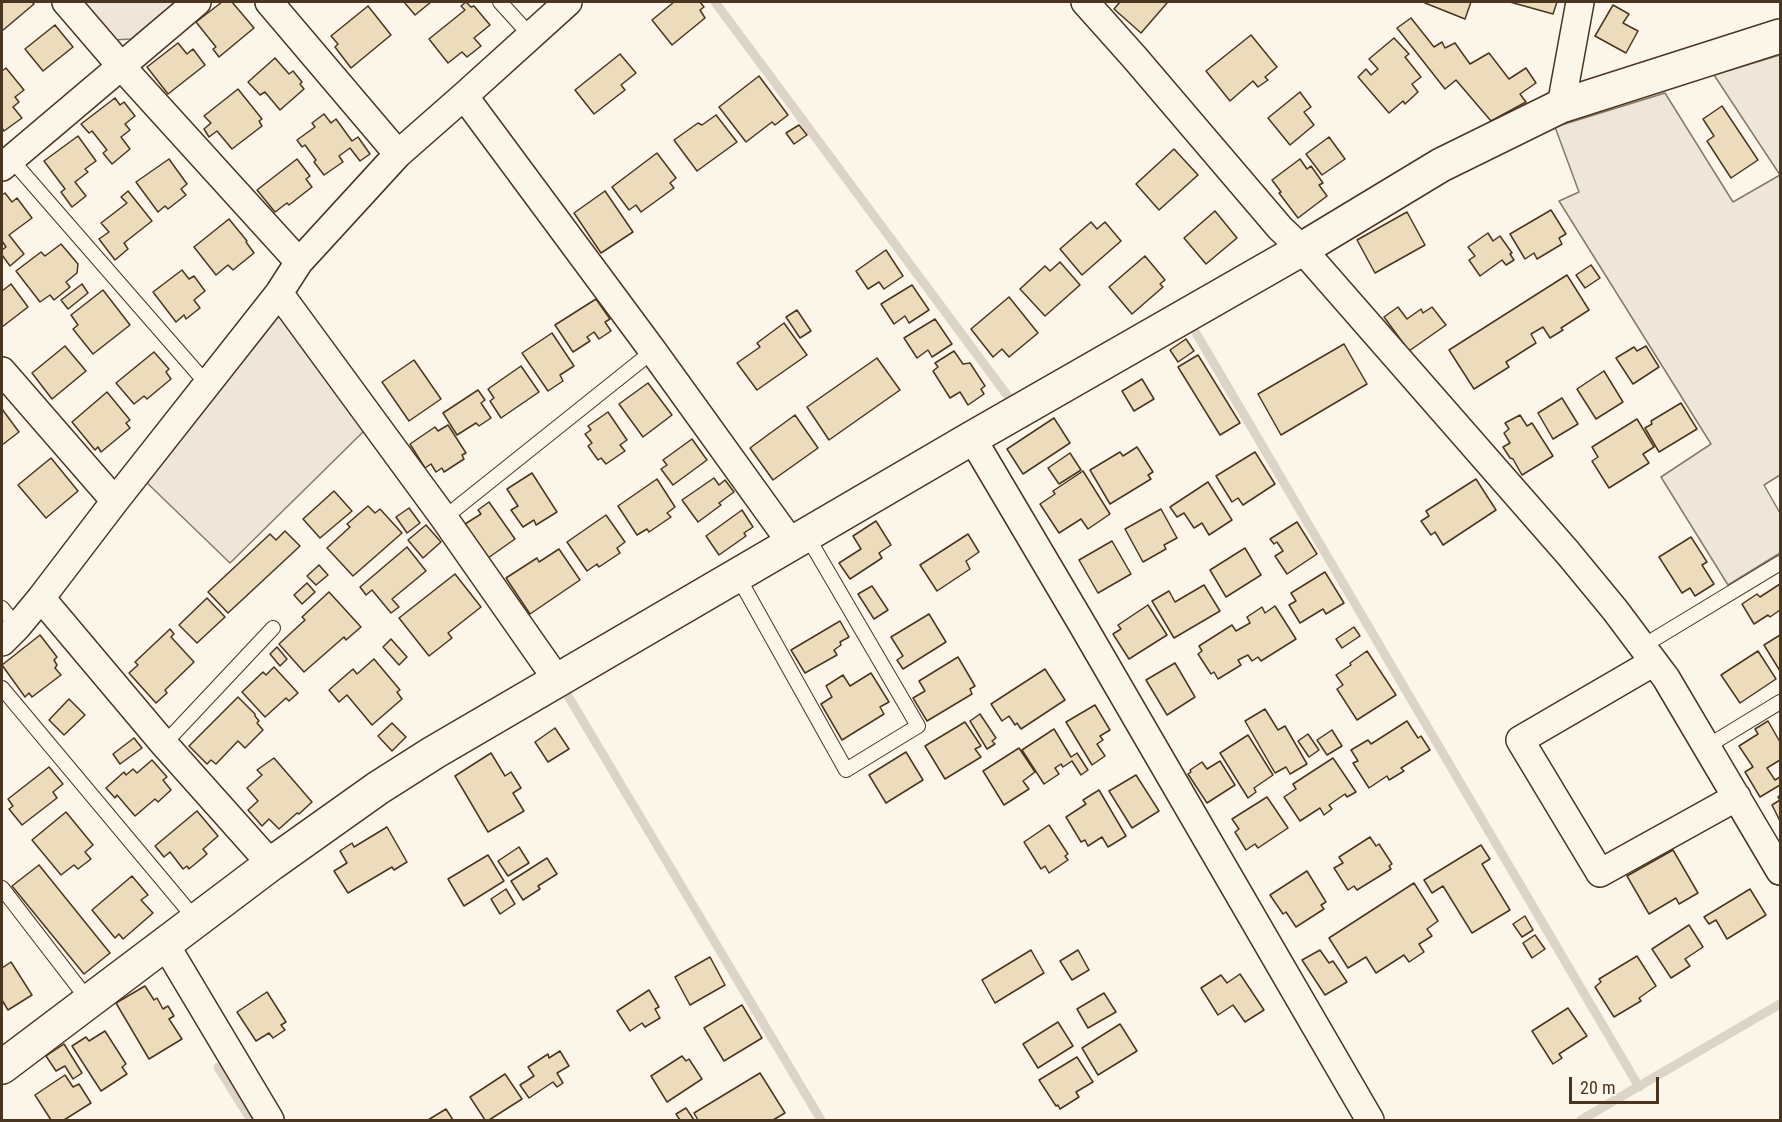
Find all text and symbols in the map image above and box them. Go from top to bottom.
scale bar [1572,1065,1662,1103]
text: 20 m [1580,1077,1615,1098]

